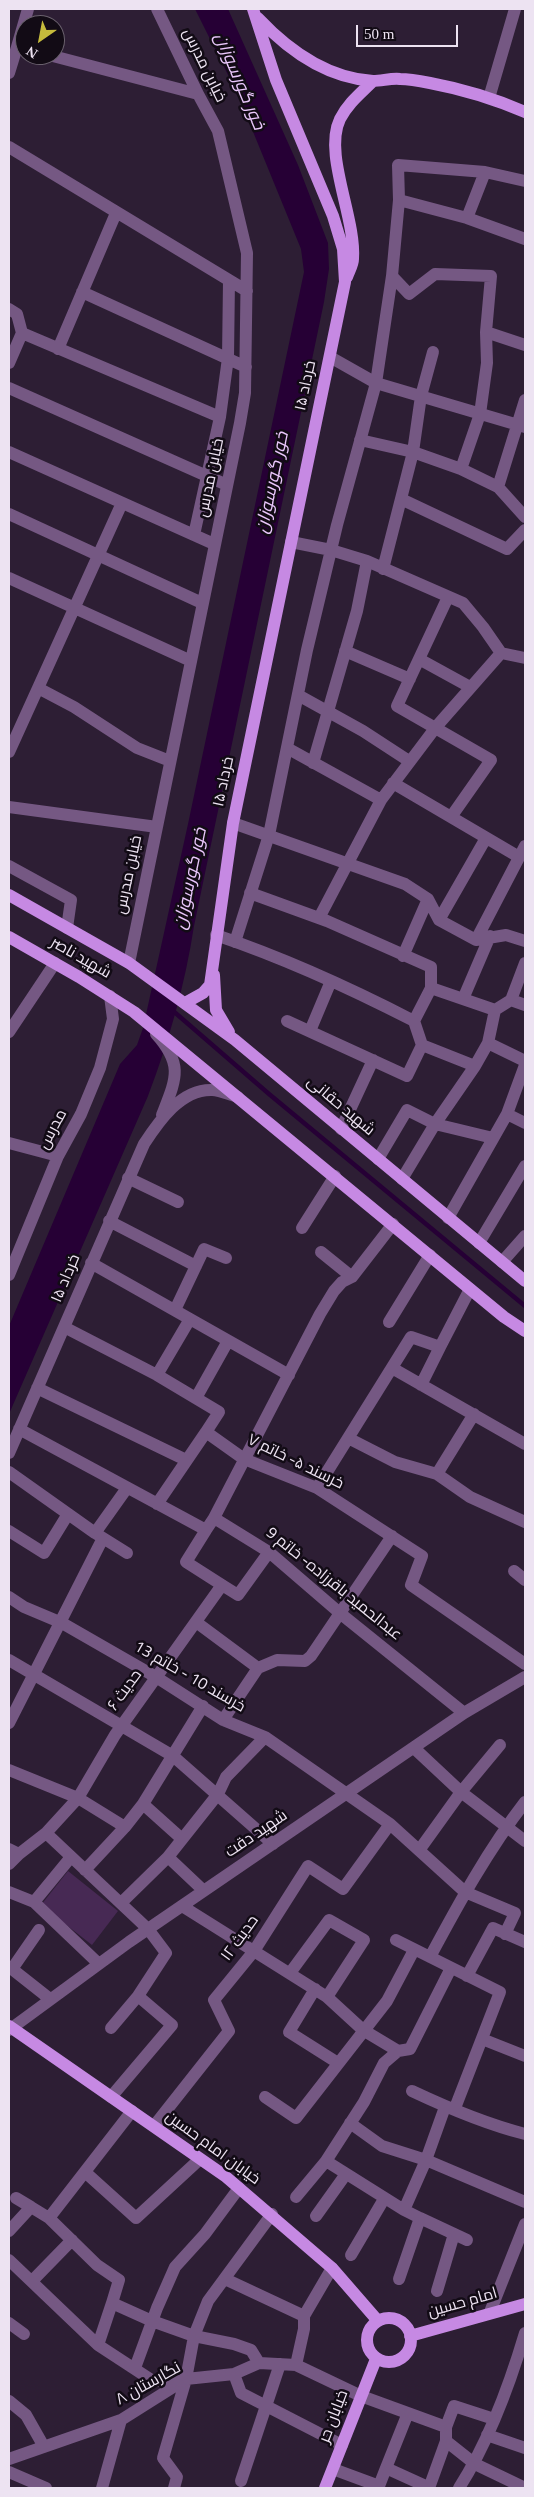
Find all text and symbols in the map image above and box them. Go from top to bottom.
north arrow [15,15,65,65]
scale bar [359,15,462,47]
street label: خیابن مدرس [177,26,229,106]
text: 50 m [364,26,394,42]
water label: خور گورسوزان [208,30,268,134]
text: N [24,43,40,61]
street label: ۱۵ خرداد [292,359,322,413]
water label: خور گورسوزان [253,430,295,536]
street label: خیابن مدرس [194,437,230,519]
street label: ۱۵ خرداد [210,755,240,809]
water label: خور گورسوزان [171,826,213,932]
street label: خیابن مدرس [112,834,148,916]
street label: شهید ناصر [46,934,114,984]
street label: شهید حقانی [302,1073,378,1141]
street label: مدرس [36,1107,72,1153]
street label: ۱۵ خرداد [48,1252,86,1306]
street label: خرسند ۵- خاتم ۷ [244,1431,346,1495]
street label: عبدالحمید باقرزاده- خاتم 9 [261,1524,405,1646]
street label: خرسند 10 - خاتم 13 [130,1638,248,1718]
street label: حدیث ۶ [105,1667,147,1715]
street label: شهید دقت [222,1807,292,1863]
street label: حدیث ۱۲ [218,1912,264,1966]
street label: خیابان امام حسین [161,2108,263,2190]
street label: امام حسین [426,2285,500,2323]
street label: نگارستان ۸ [113,2359,185,2411]
street label: خیابان حر [316,2388,354,2446]

